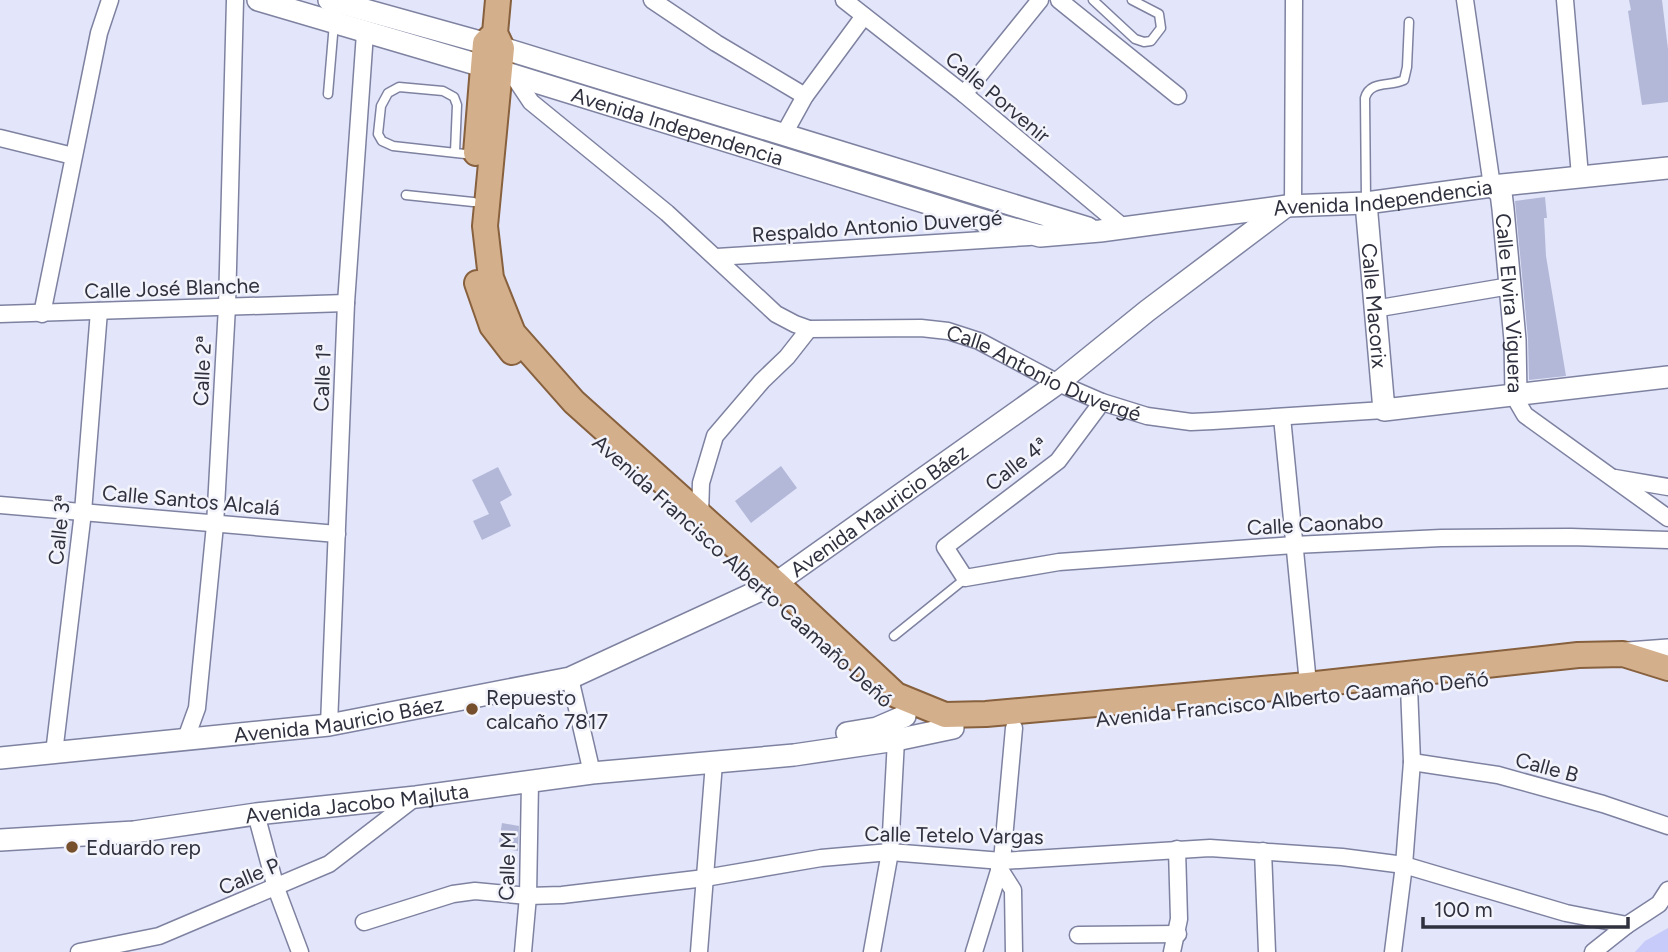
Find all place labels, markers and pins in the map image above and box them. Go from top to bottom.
place label: Repuesto calcaño 7817 [486,685,608,734]
marker: Repuesto calcaño 7817 [464,701,480,717]
place label: Eduardo rep [86,835,201,860]
marker: Eduardo rep [64,839,80,855]

